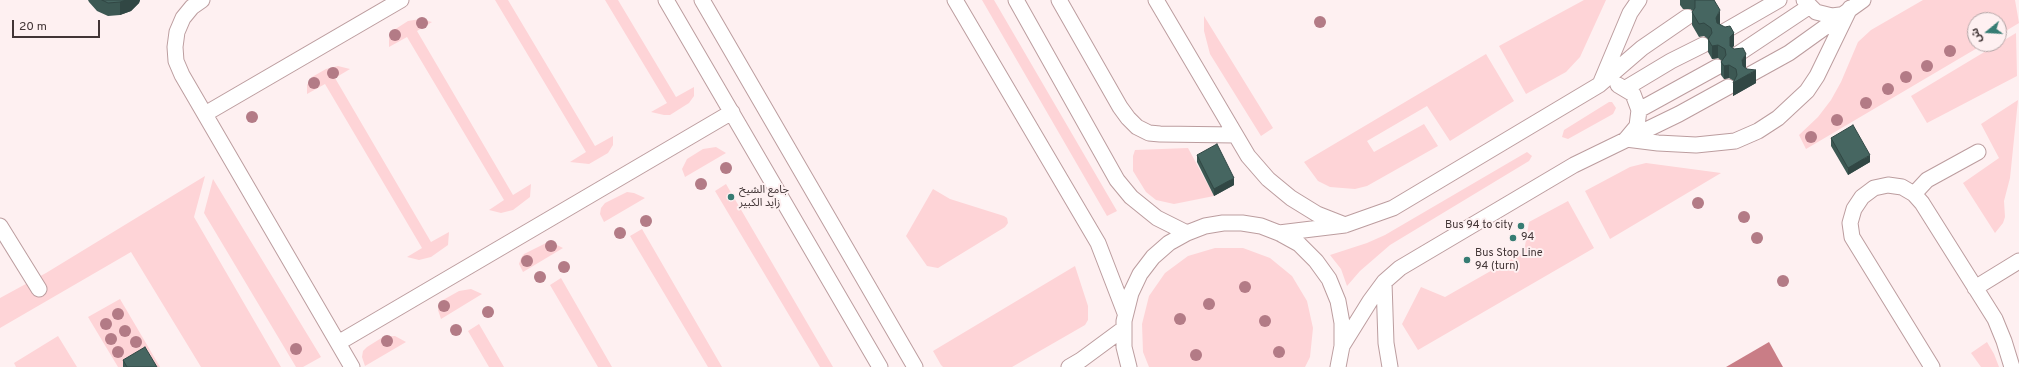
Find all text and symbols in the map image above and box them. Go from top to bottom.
scale bar [14,12,102,38]
north arrow [1967,12,2007,52]
text: 20 m [19,19,47,35]
text: ش [1968,26,1986,45]
place label: جامع الشيخ زايد الكبير [739,184,789,210]
marker: جامع الشيخ زايد الكبير [726,192,736,202]
place label: Bus 94 to city [1445,219,1513,233]
marker: Bus 94 to city [1516,221,1526,231]
place label: 94 [1521,231,1534,245]
marker: 94 [1508,233,1518,243]
place label: Bus Stop Line 94 (turn) [1475,247,1543,273]
marker: Bus Stop Line 94 (turn) [1462,255,1472,265]

